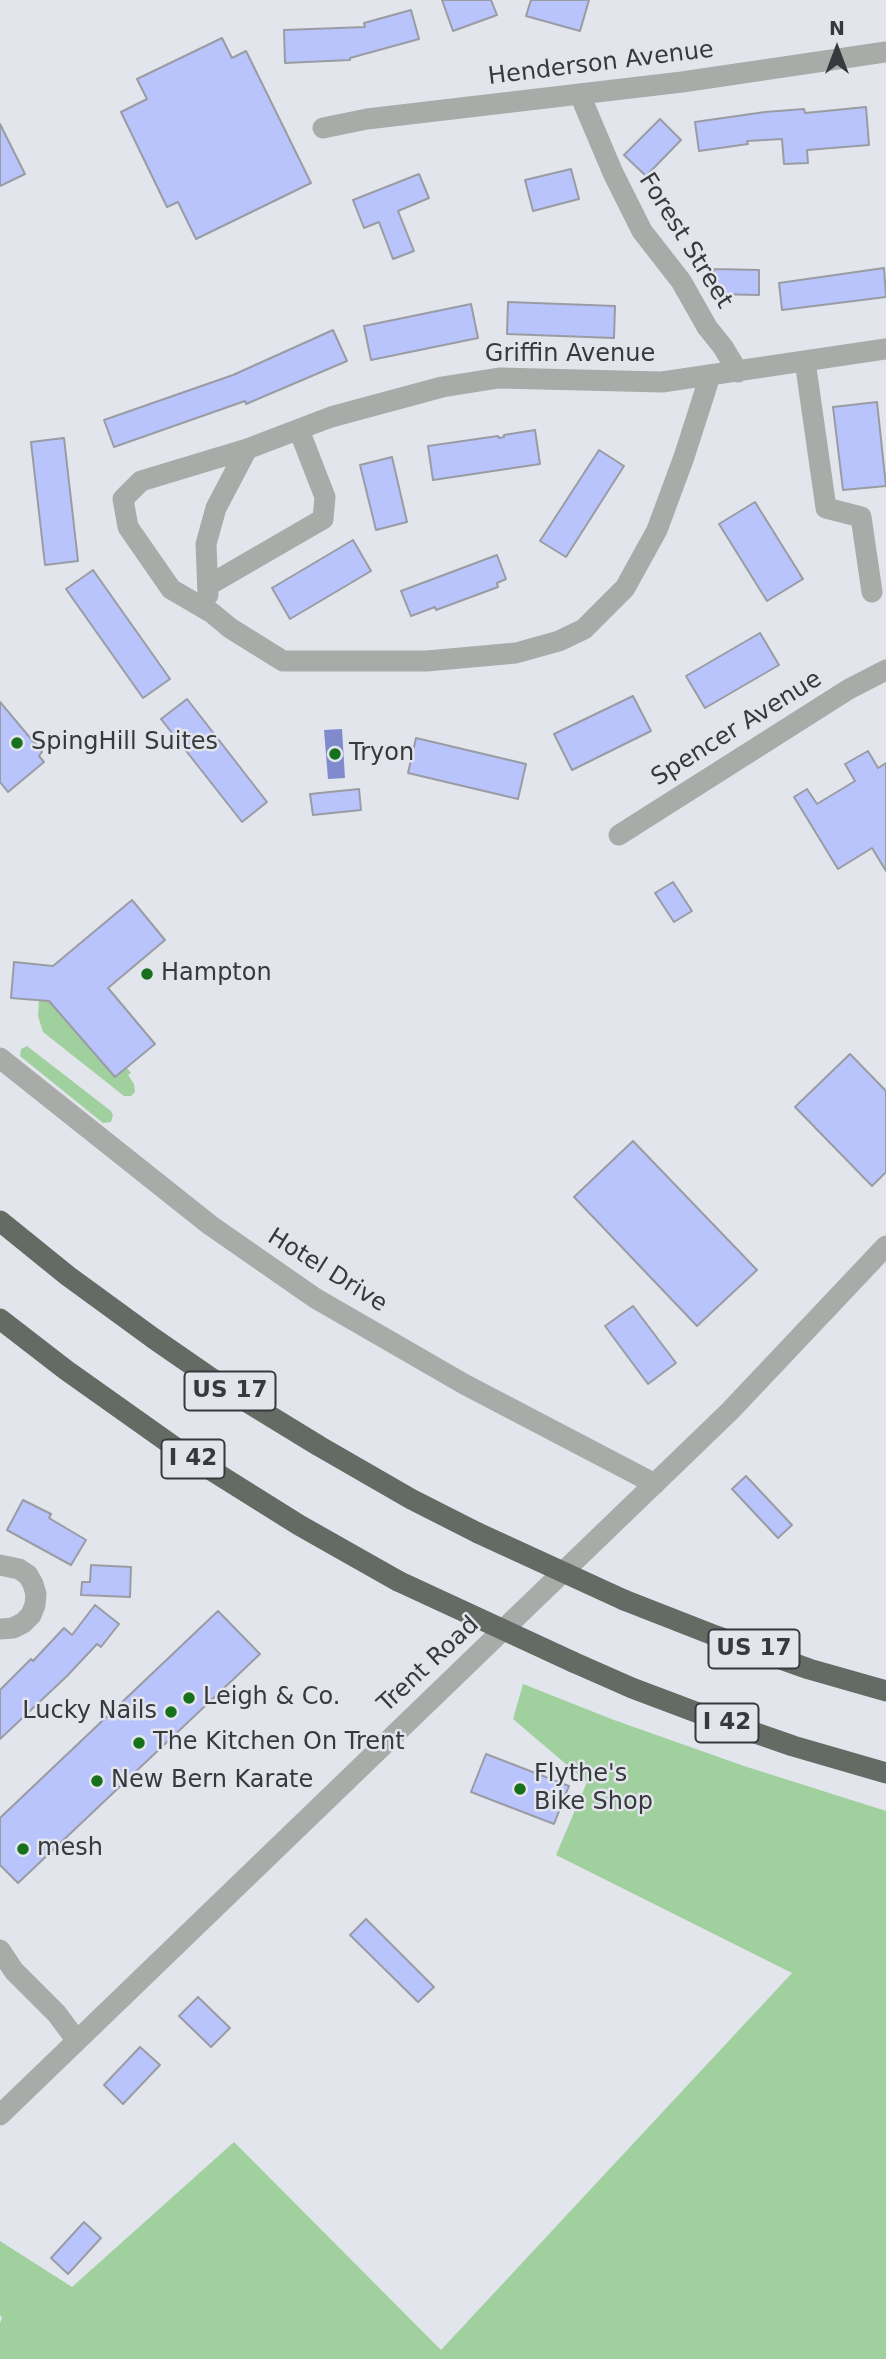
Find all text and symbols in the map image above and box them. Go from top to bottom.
north arrow [802,14,872,84]
text: N [829,17,845,39]
street label: Henderson Avenue [487,36,715,92]
street label: Forest Street [632,168,738,314]
street label: Griffin Avenue [485,341,655,369]
street label: Spencer Avenue [647,665,827,793]
place label: SpingHill Suites [31,729,218,757]
marker: SpingHill Suites [9,735,25,751]
place label: Tryon [349,740,414,768]
marker: Tryon [327,746,343,762]
place label: Hampton [161,960,272,988]
marker: Hampton [139,966,155,982]
street label: Hotel Drive [262,1223,392,1319]
road number: US 17 [184,1372,276,1410]
road number: I 42 [162,1440,224,1478]
street label: Trent Road [372,1611,486,1719]
road number: US 17 [708,1630,800,1668]
place label: Leigh & Co. [203,1684,340,1712]
marker: Leigh & Co. [181,1690,197,1706]
place label: Lucky Nails [22,1698,157,1726]
marker: Lucky Nails [163,1704,179,1720]
road number: I 42 [696,1704,758,1742]
place label: The Kitchen On Trent [153,1729,405,1757]
marker: The Kitchen On Trent [131,1735,147,1751]
place label: Flythe's Bike Shop [534,1761,653,1817]
place label: New Bern Karate [111,1767,313,1795]
marker: New Bern Karate [89,1773,105,1789]
marker: Flythe's Bike Shop [512,1781,528,1797]
place label: mesh [37,1835,103,1863]
marker: mesh [15,1841,31,1857]

